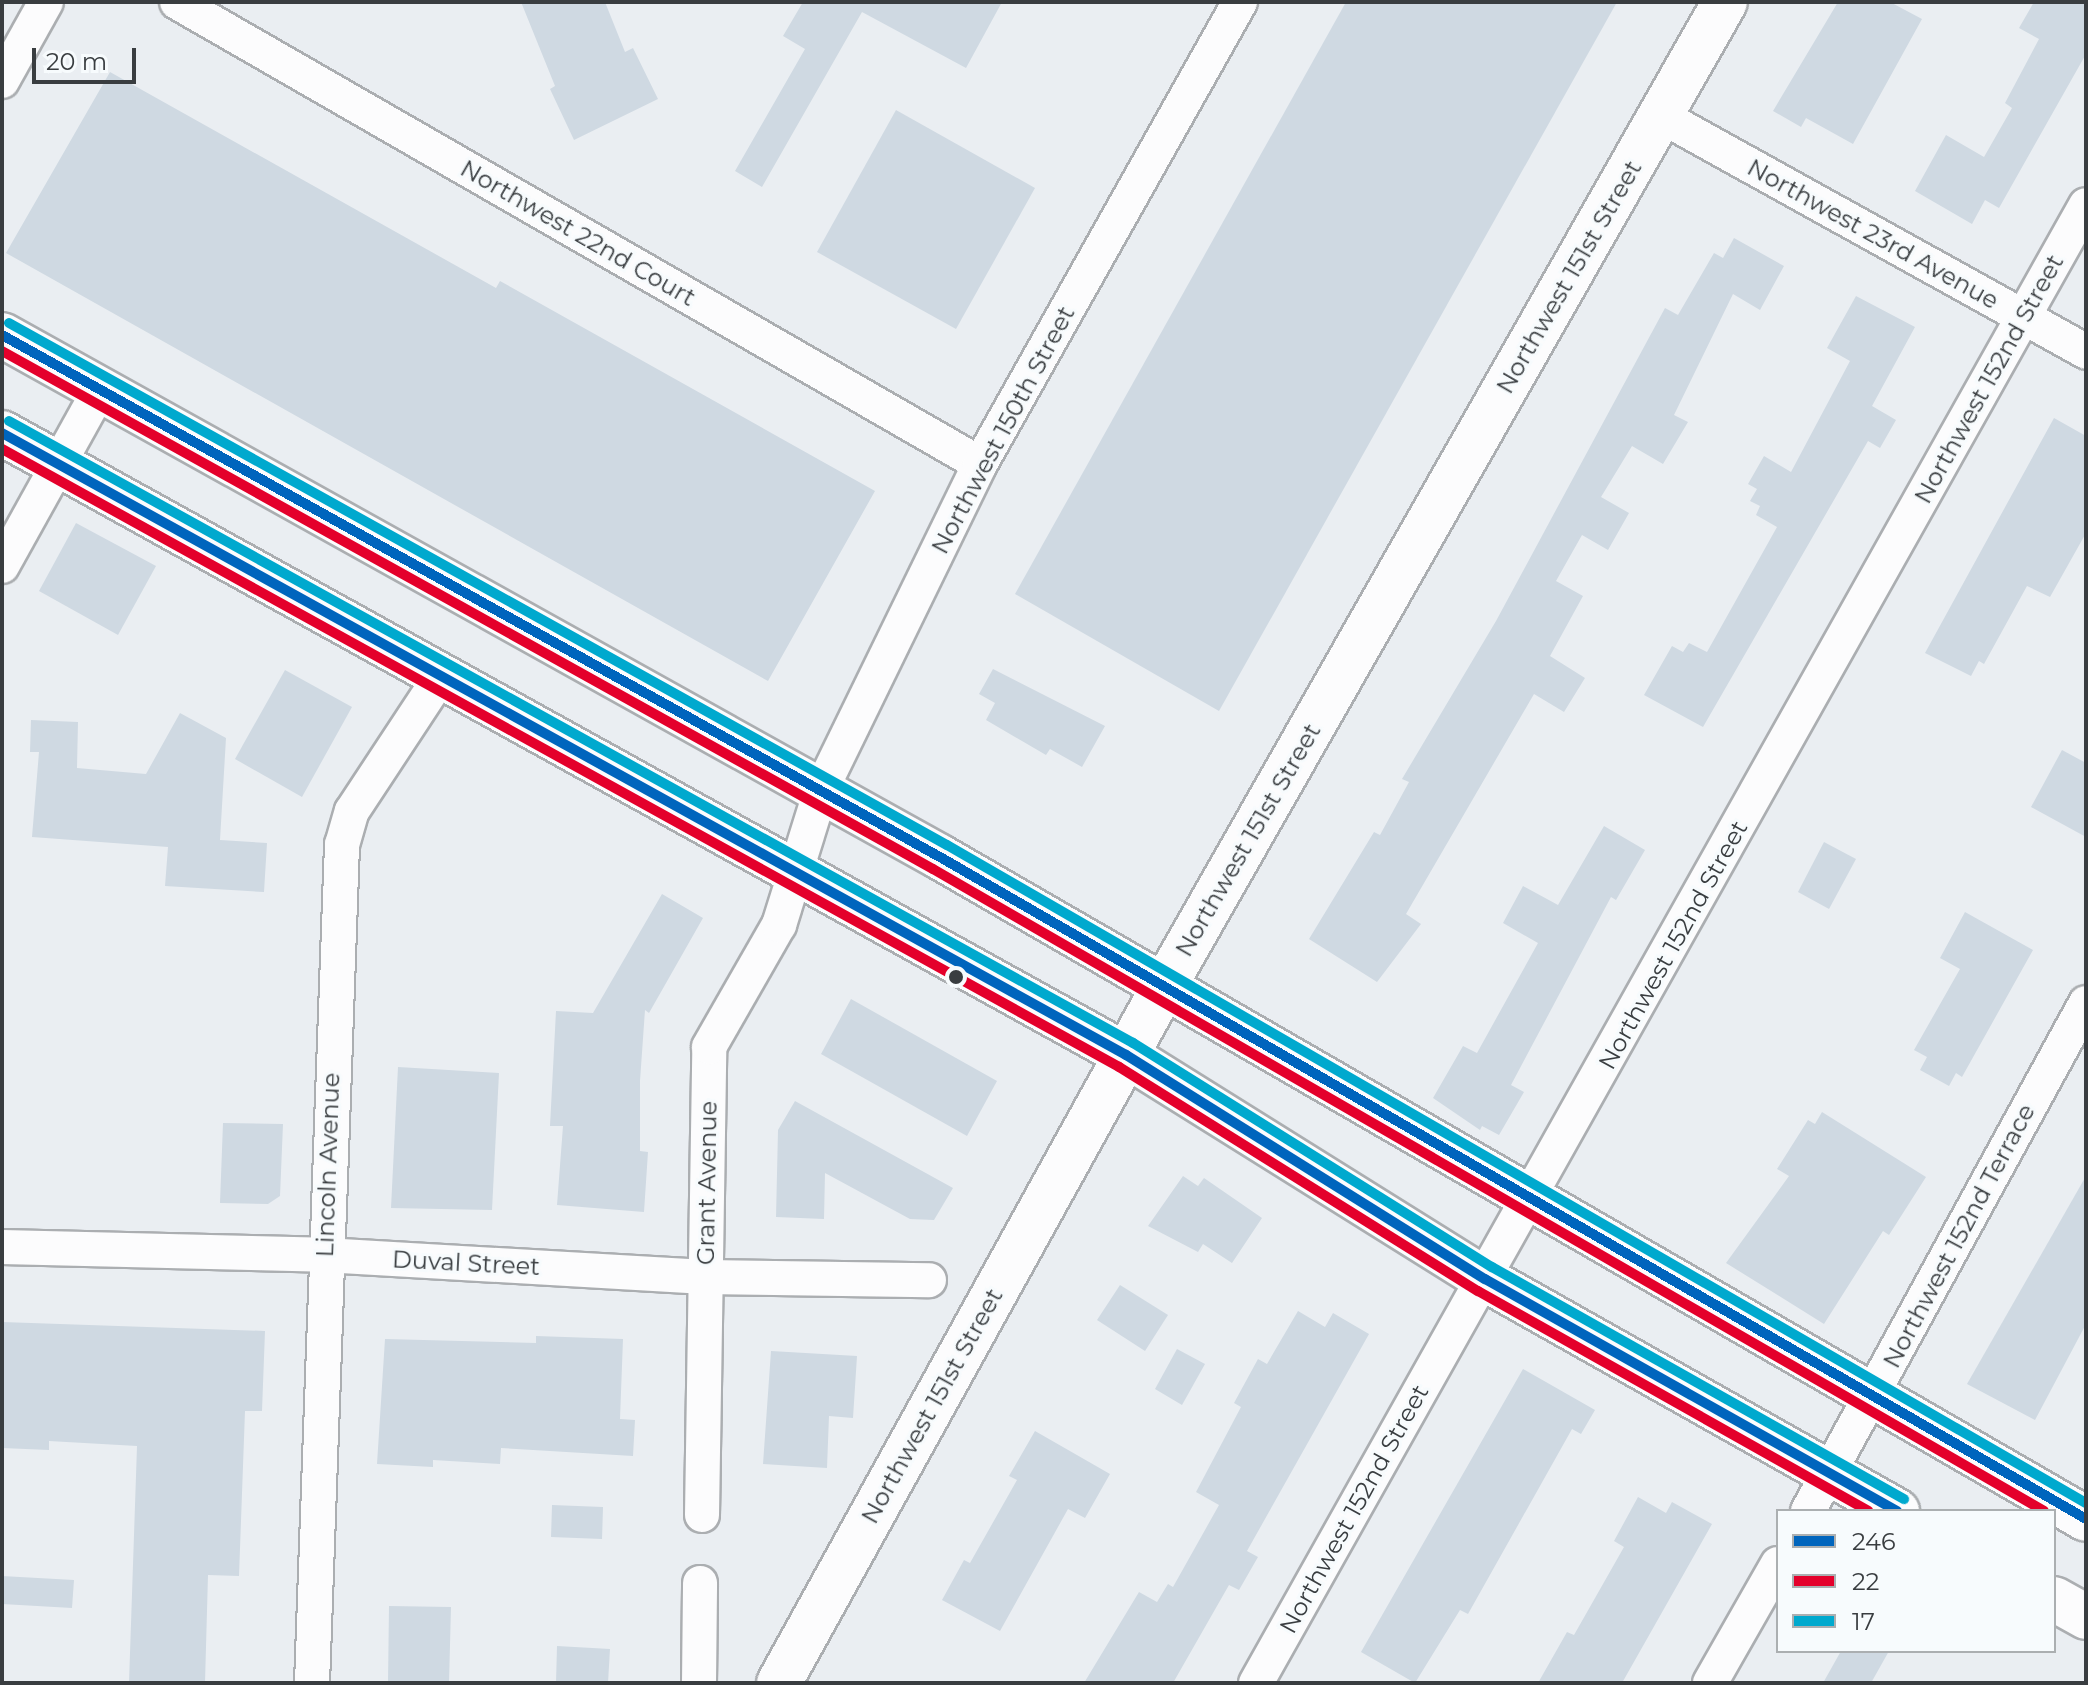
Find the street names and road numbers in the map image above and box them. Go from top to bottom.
street label: Northwest 23rd Avenue [1742,153,2004,315]
street label: Northwest 22nd Court [455,154,701,312]
street label: Northwest 151st Street [1490,155,1648,399]
street label: Northwest 152nd Street [1908,249,2070,509]
street label: Northwest 150th Street [925,301,1081,559]
street label: Northwest 151st Street [1169,718,1327,962]
street label: Northwest 152nd Street [1592,815,1754,1075]
street label: Lincoln Avenue [310,1072,346,1258]
street label: Northwest 152nd Terrace [1877,1099,2041,1373]
street label: Grant Avenue [691,1101,723,1265]
street label: Duval Street [391,1245,541,1281]
street label: Northwest 151st Street [855,1283,1009,1529]
street label: Northwest 152nd Street [1273,1379,1435,1639]

